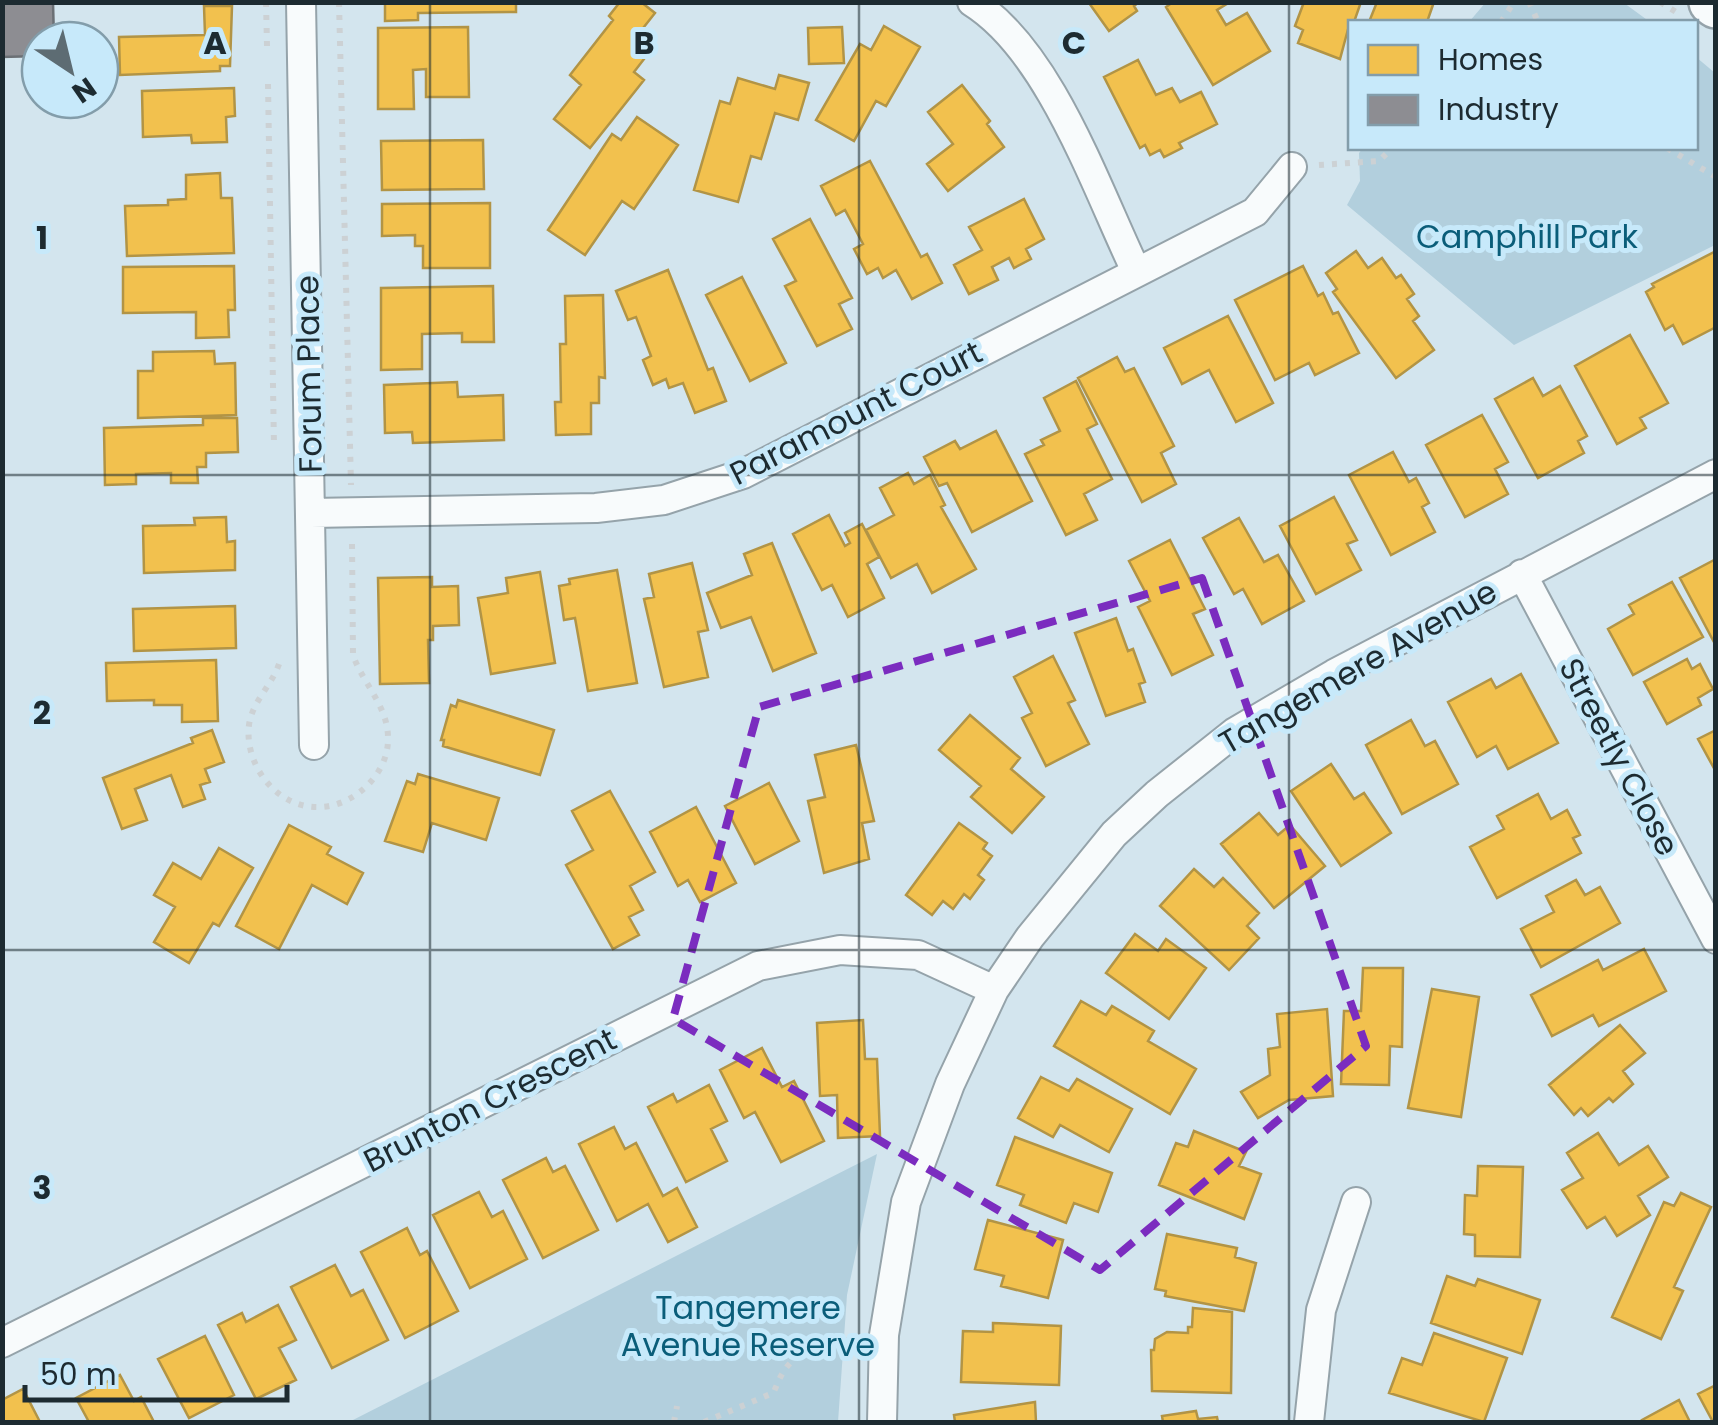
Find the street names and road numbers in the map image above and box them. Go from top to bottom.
street label: Forum Place [284,275,333,473]
street label: Paramount Court [722,329,990,496]
street label: Tangemere Avenue [1210,569,1505,765]
street label: Streetly Close [1548,650,1690,863]
street label: Brunton Crescent [356,1016,624,1183]

